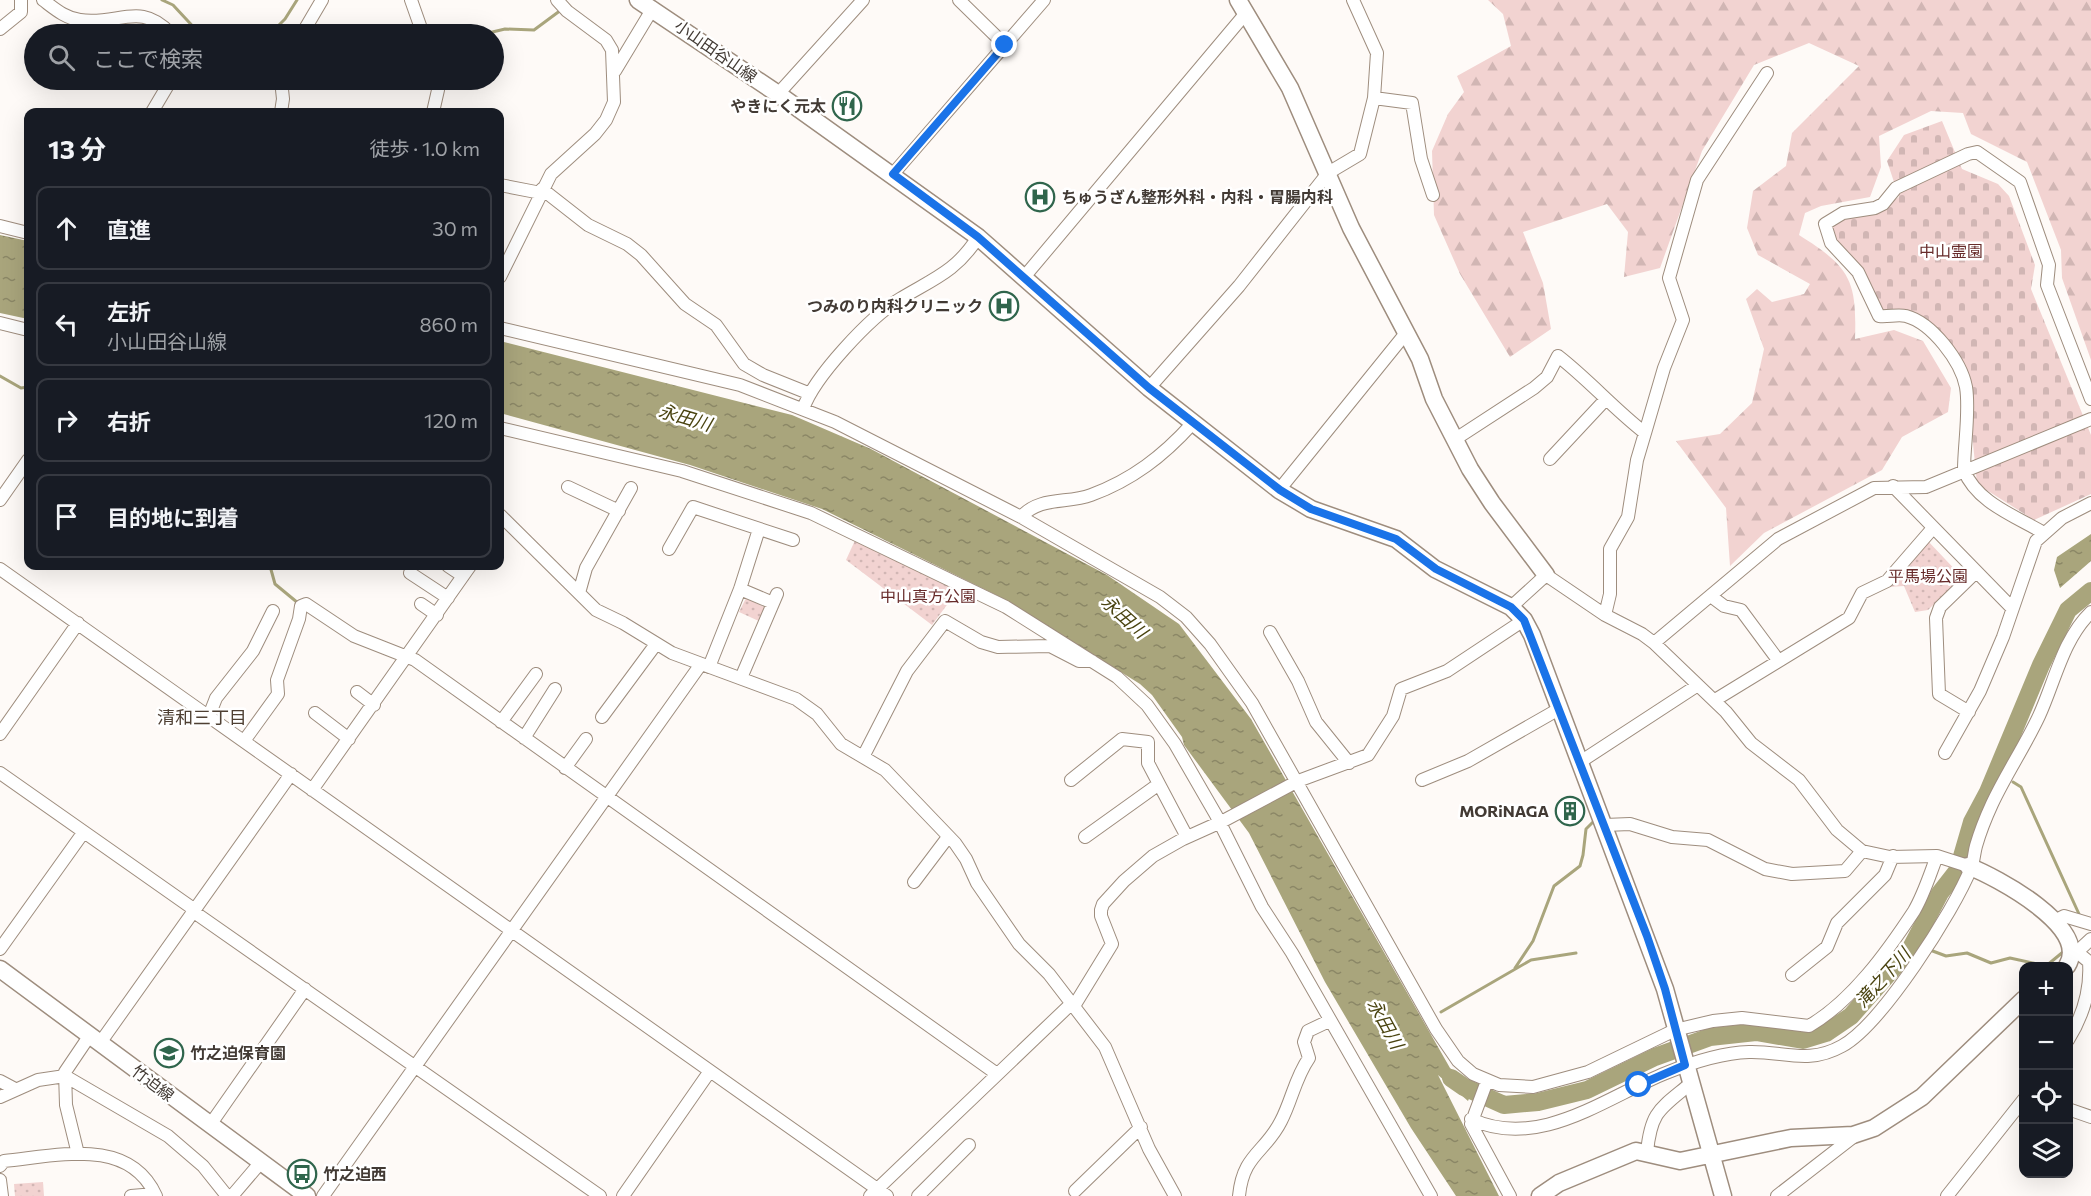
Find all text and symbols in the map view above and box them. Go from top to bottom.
street label: 小山田谷山線 [672,15,761,86]
search box [24,24,504,90]
route end [991,31,1017,57]
icon: search [45,41,78,74]
text: ここで検索 [93,45,203,72]
restaurant icon: やきにく元太 [831,90,863,122]
place label: やきにく元太 [730,96,826,115]
text: 13 分 [48,133,106,164]
text: 徒歩 · 1.0 km [370,136,480,160]
hospital icon: ちゅうざん整形外科・内科・胃腸内科 [1024,181,1056,213]
place label: ちゅうざん整形外科・内科・胃腸内科 [1061,187,1333,206]
icon: ahead [50,212,83,245]
text: 直進 [107,216,151,243]
text: 30 m [432,216,478,240]
park label: 中山霊園 [1919,241,1983,260]
hospital icon: つみのり内科クリニック [988,290,1020,322]
place label: つみのり内科クリニック [807,296,983,315]
text: 左折 [107,298,151,325]
icon: left [50,308,83,341]
text: 860 m [419,312,478,336]
text: 小山田谷山線 [107,329,227,353]
water label: 永田川 [656,399,716,436]
icon: right [50,404,83,437]
text: 右折 [107,408,151,435]
text: 120 m [424,408,478,432]
icon: arrive [50,500,83,533]
text: 目的地に到着 [107,504,239,531]
park label: 平馬場公園 [1888,566,1968,585]
park label: 中山真方公園 [880,586,976,605]
water label: 永田川 [1097,590,1154,644]
district label: 清和三丁目 [157,706,247,728]
building icon: MORiNAGA [1554,795,1586,827]
place label: MORiNAGA [1459,801,1549,820]
water label: 滝之下川 [1850,942,1916,1011]
map controls [2019,962,2073,1178]
button: + [2019,962,2073,1016]
water label: 永田川 [1363,995,1410,1054]
button: − [2019,1016,2073,1070]
school or university icon: 竹之迫保育園 [153,1037,185,1069]
place label: 竹之迫保育園 [190,1043,286,1062]
street label: 竹迫線 [128,1061,178,1105]
button: locate [2019,1070,2073,1124]
route start [1625,1071,1651,1097]
button: layers [2019,1124,2073,1178]
bus stop icon: 竹之迫西 [286,1158,318,1190]
place label: 竹之迫西 [323,1164,387,1183]

